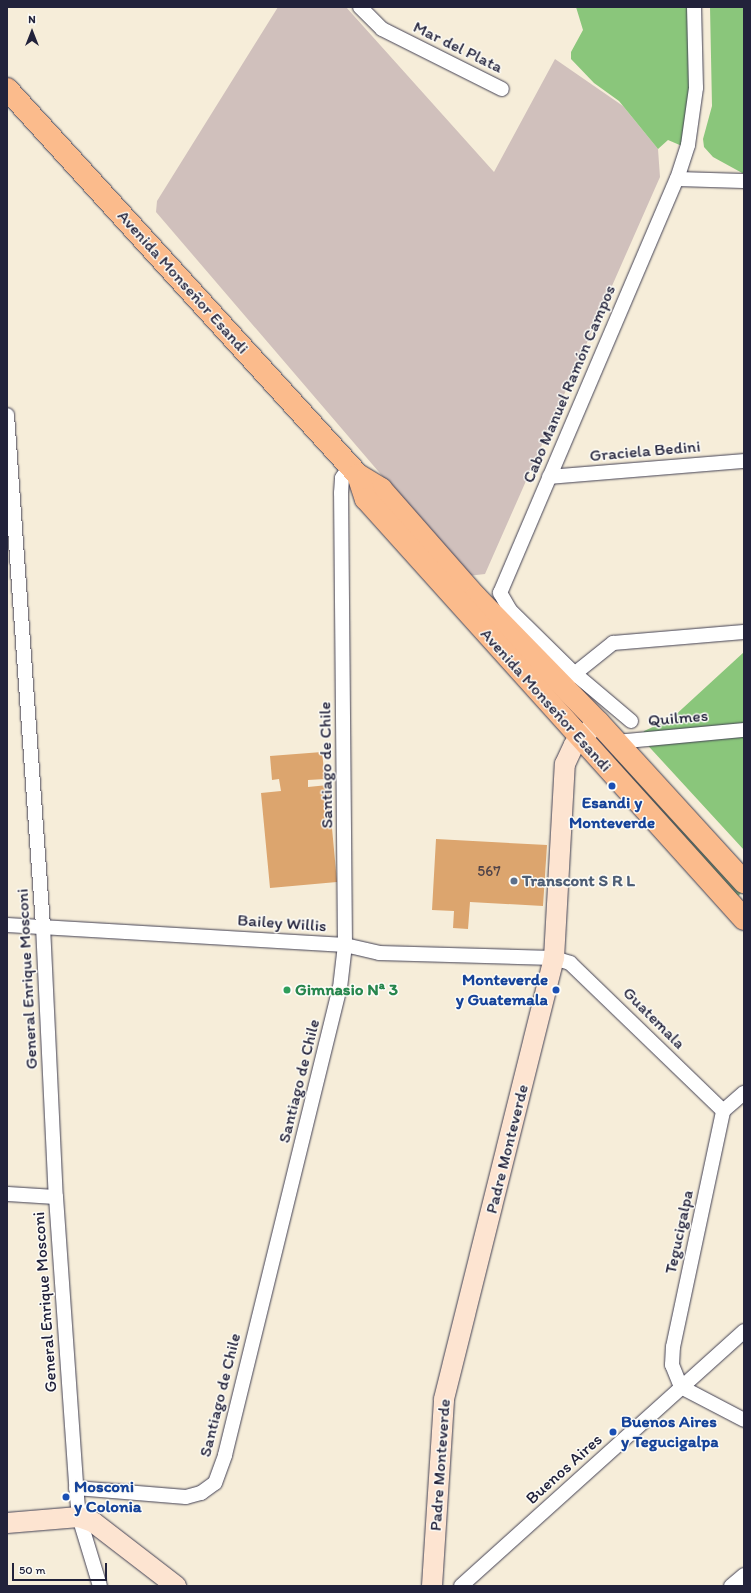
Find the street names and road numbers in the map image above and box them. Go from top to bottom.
street label: Mar del Plata [410,17,506,77]
street label: Avenida Monseñor Esandi [113,206,253,358]
street label: Cabo Manuel Ramón Campos [518,282,620,486]
street label: Graciela Bedini [589,436,701,466]
street label: Avenida Monseñor Esandi [476,624,616,776]
street label: Santiago de Chile [315,701,337,829]
street label: Quilmes [647,705,709,731]
street label: General Enrique Mosconi [12,888,42,1070]
street label: Bailey Willis [237,910,327,936]
street label: Guatemala [619,983,689,1053]
street label: Santiago de Chile [274,1017,324,1145]
street label: Padre Monteverde [481,1083,533,1215]
street label: Tegucigalpa [660,1188,698,1276]
street label: General Enrique Mosconi [29,1211,61,1393]
street label: Santiago de Chile [195,1331,245,1459]
street label: Padre Monteverde [425,1399,455,1531]
street label: Buenos Aires [522,1429,606,1509]

